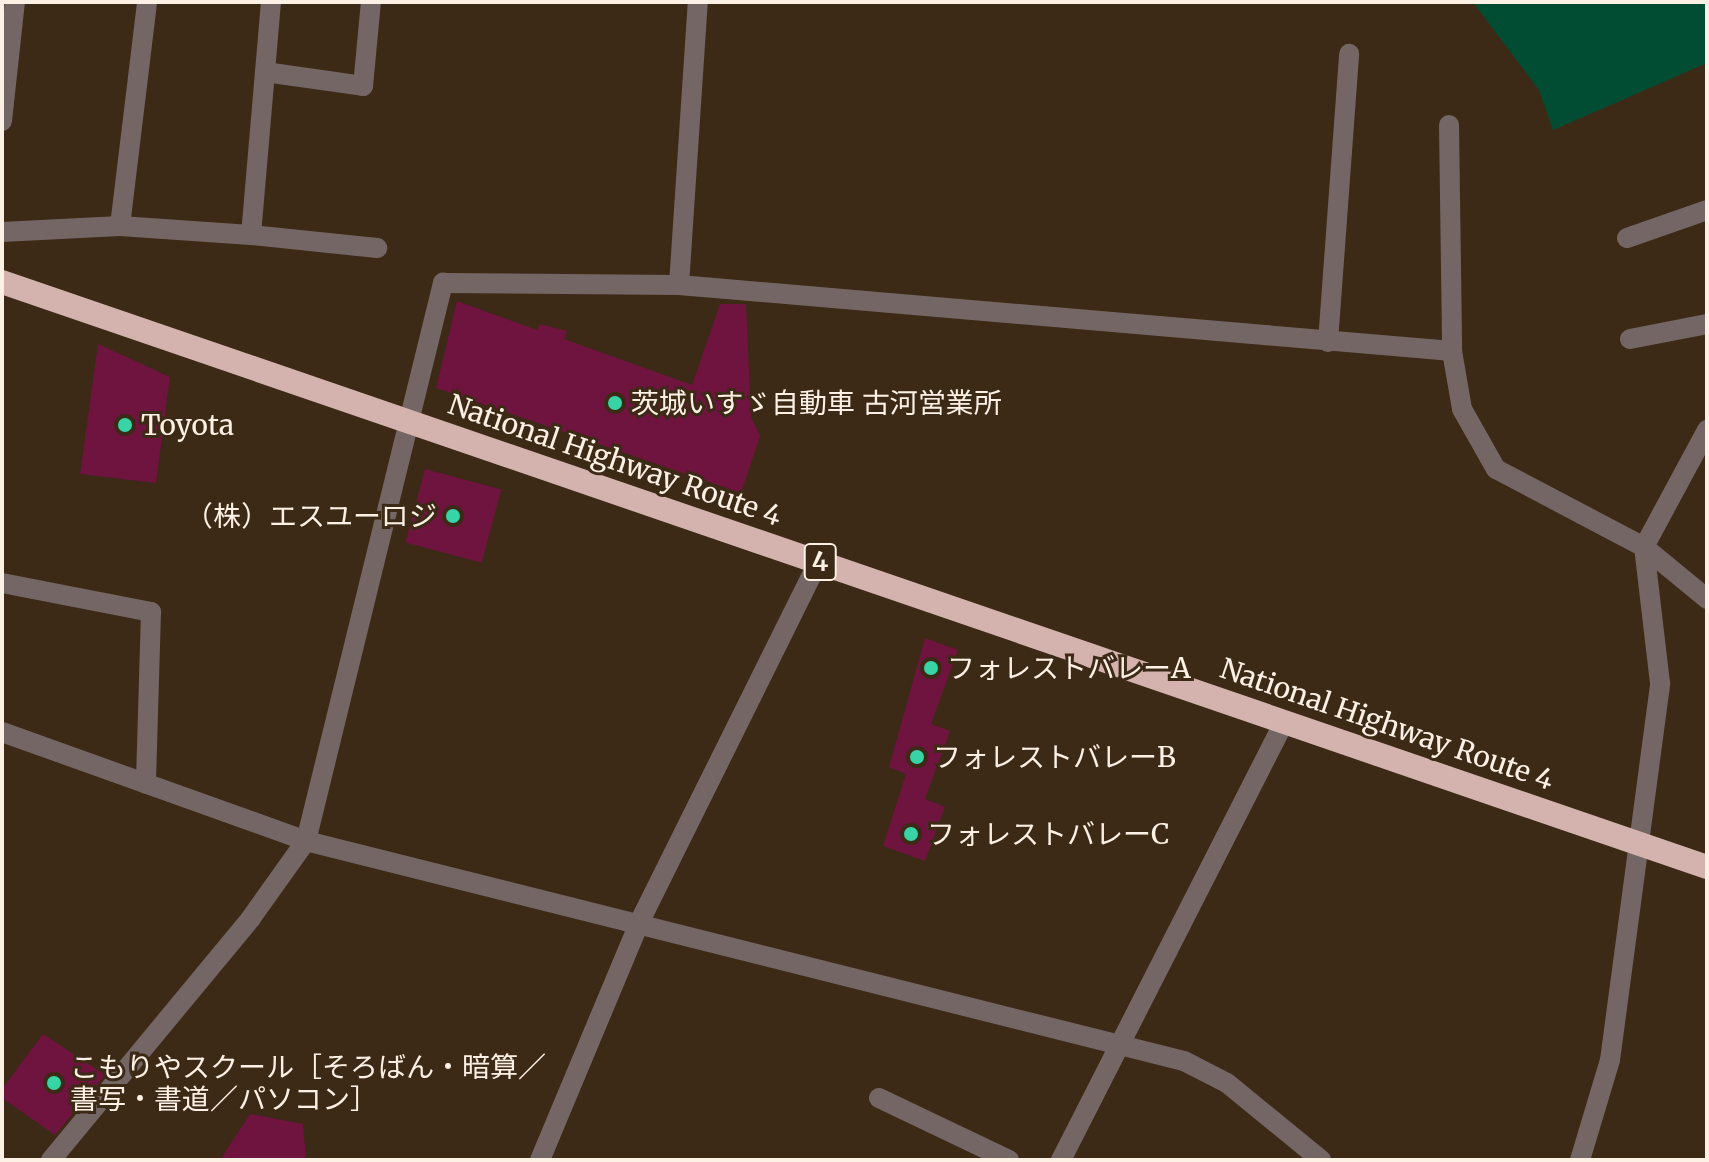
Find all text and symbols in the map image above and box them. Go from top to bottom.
place label: 茨城いすゞ自動車 古河営業所 [631,386,1002,420]
street label: National Highway Route 4 [444,387,786,533]
marker: 茨城いすゞ自動車 古河営業所 [606,394,624,412]
place label: Toyota [141,408,234,442]
marker: Toyota [116,416,134,434]
place label: （株）エスユーロジ [185,499,437,533]
marker: （株）エスユーロジ [444,507,462,525]
road number: 4 [802,540,838,584]
place label: フォレストバレーA [947,651,1191,685]
street label: National Highway Route 4 [1216,651,1558,797]
marker: フォレストバレーA [922,659,940,677]
place label: フォレストバレーB [933,740,1176,774]
marker: フォレストバレーB [908,748,926,766]
place label: フォレストバレーC [927,817,1169,851]
marker: フォレストバレーC [902,825,920,843]
place label: こもりやスクール［そろばん・暗算／ 書写・書道／パソコン］ [70,1050,546,1116]
marker: こもりやスクール［そろばん・暗算／ 書写・書道／パソコン］ [45,1074,63,1092]

